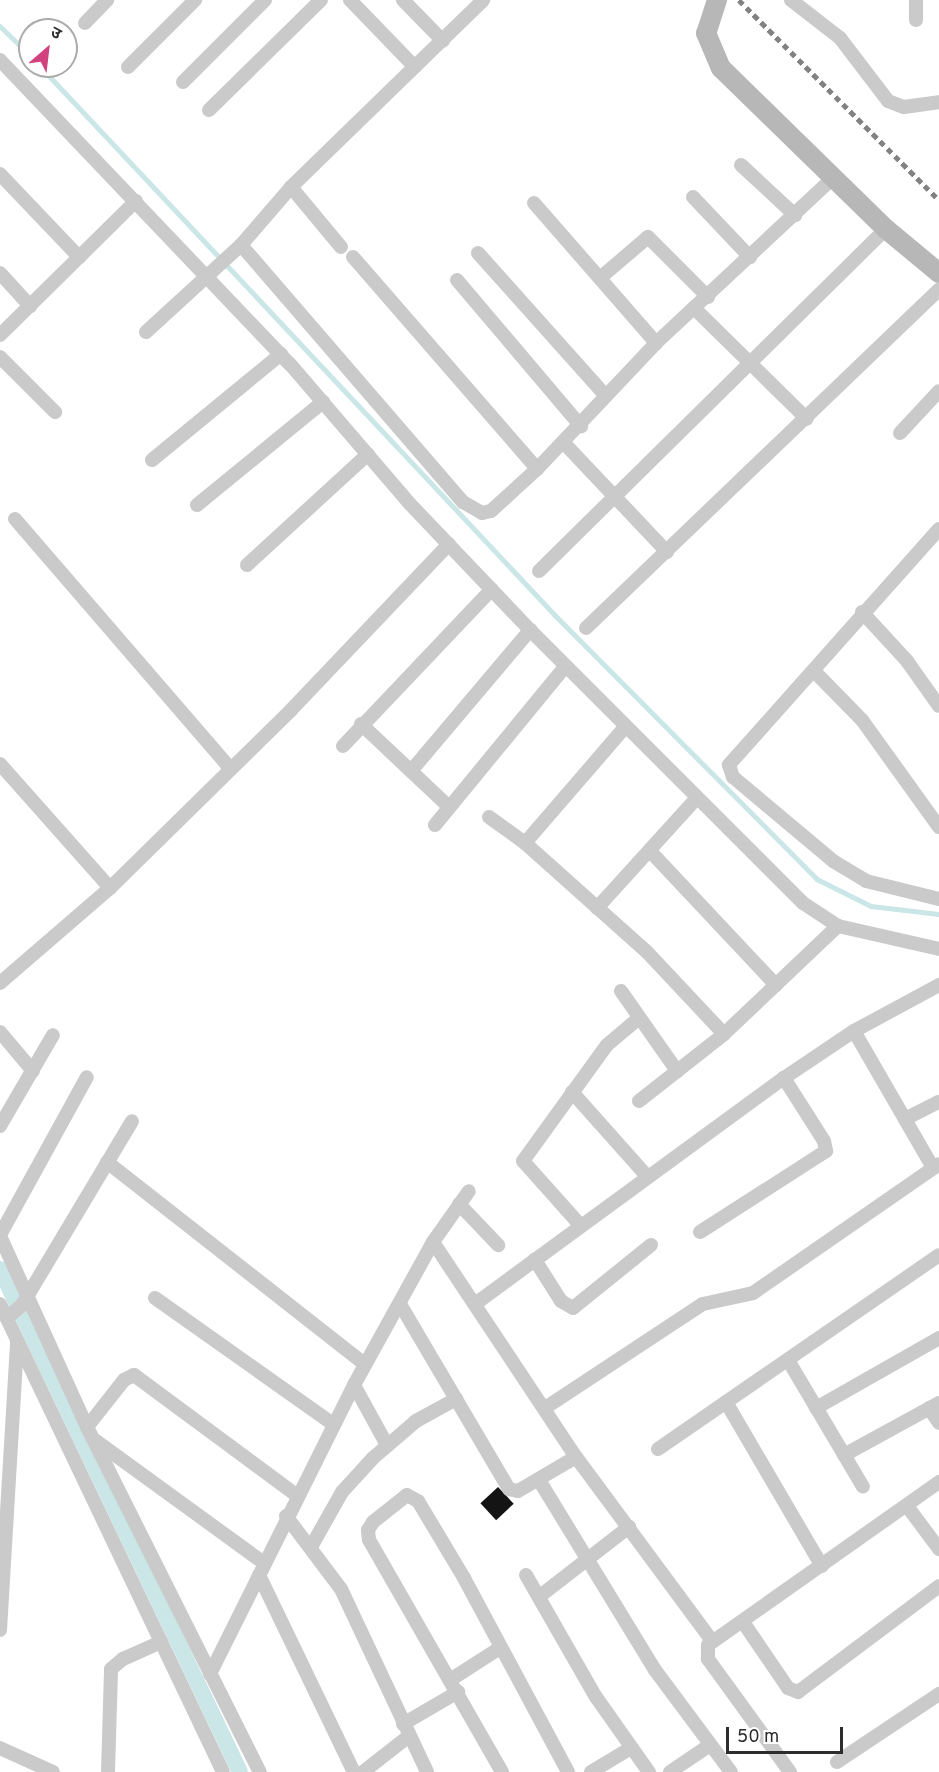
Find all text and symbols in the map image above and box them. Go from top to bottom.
north arrow [18,18,78,78]
text: उ [47,23,64,45]
scale bar [729,1715,846,1753]
text: 50 m [737,1726,779,1749]

